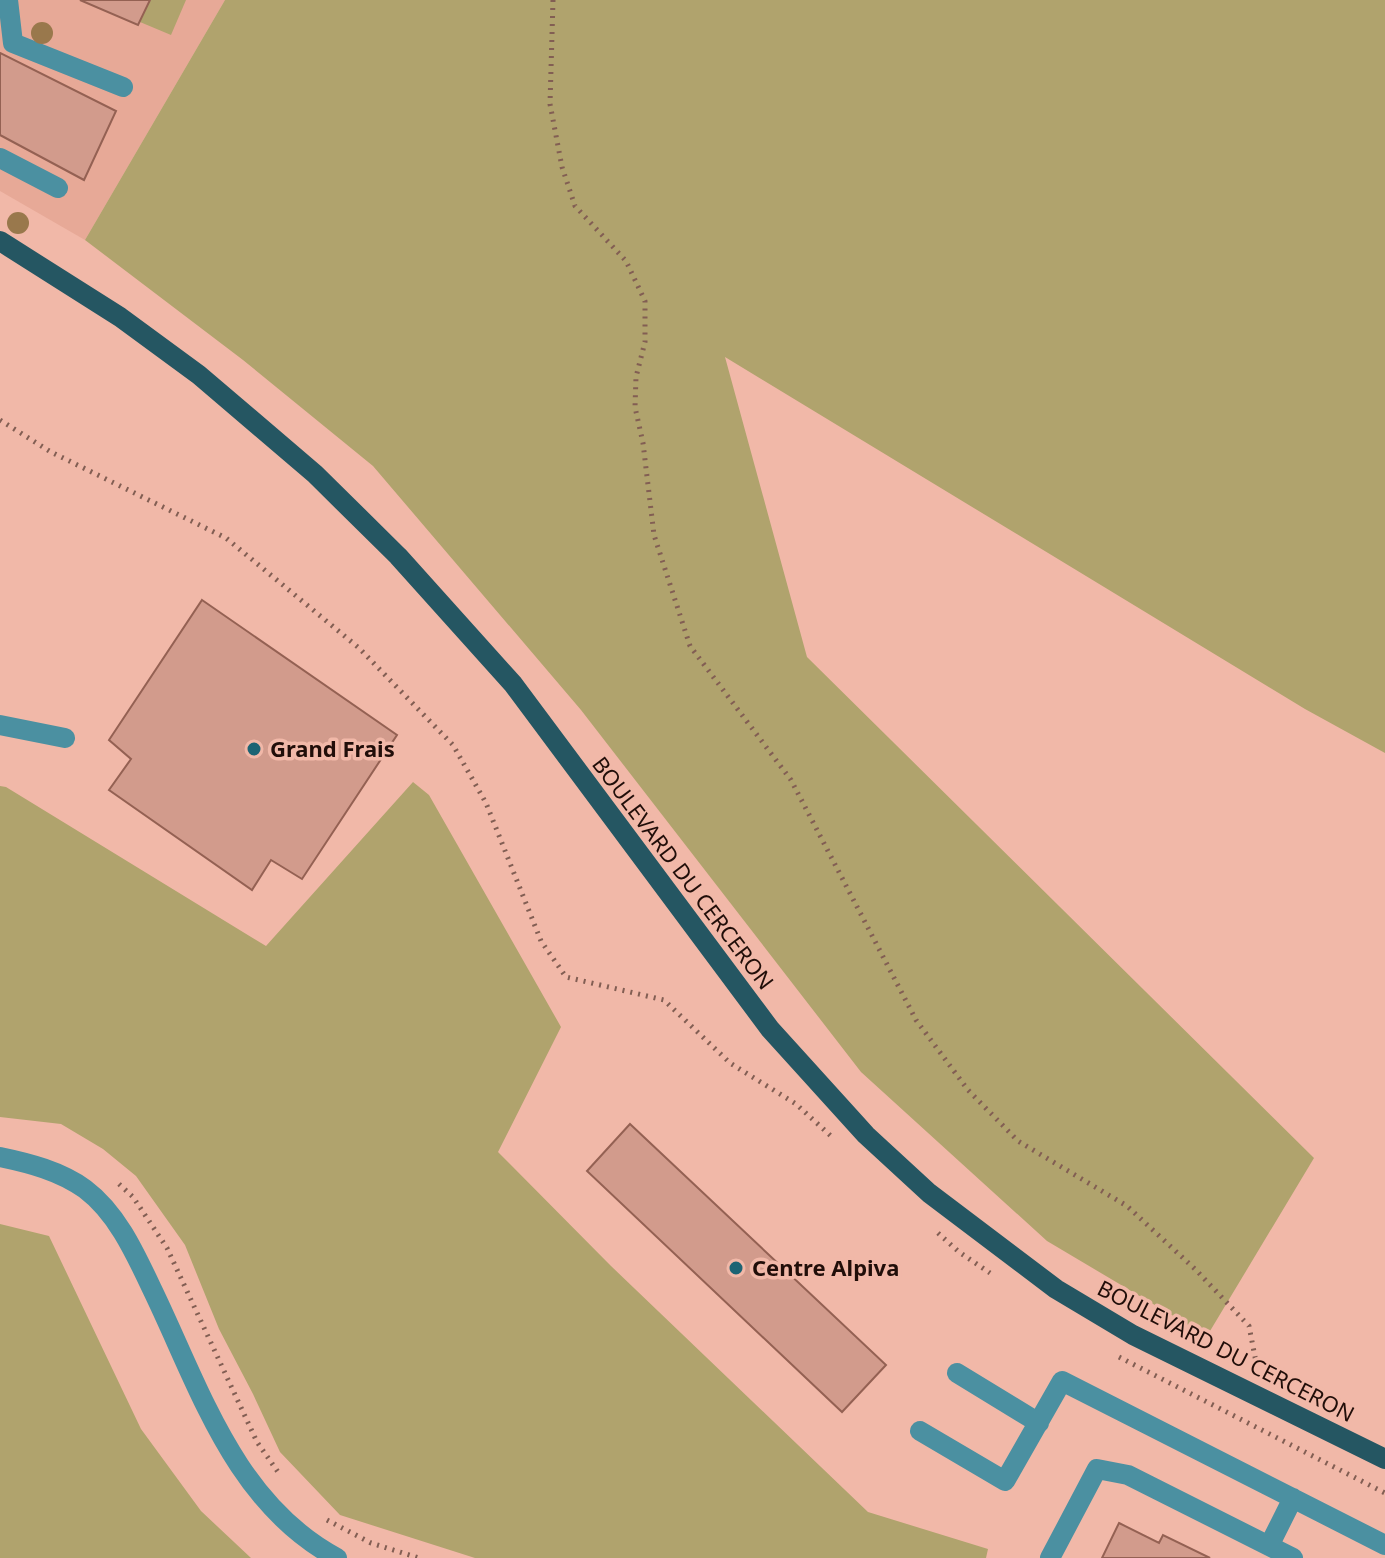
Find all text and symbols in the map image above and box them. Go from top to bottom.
place label: Grand Frais [270,733,395,763]
marker: Grand Frais [245,740,263,758]
street label: BOULEVARD DU CERCERON [586,750,781,995]
place label: Centre Alpiva [752,1252,899,1282]
marker: Centre Alpiva [727,1259,745,1277]
street label: BOULEVARD DU CERCERON [1093,1272,1360,1428]

